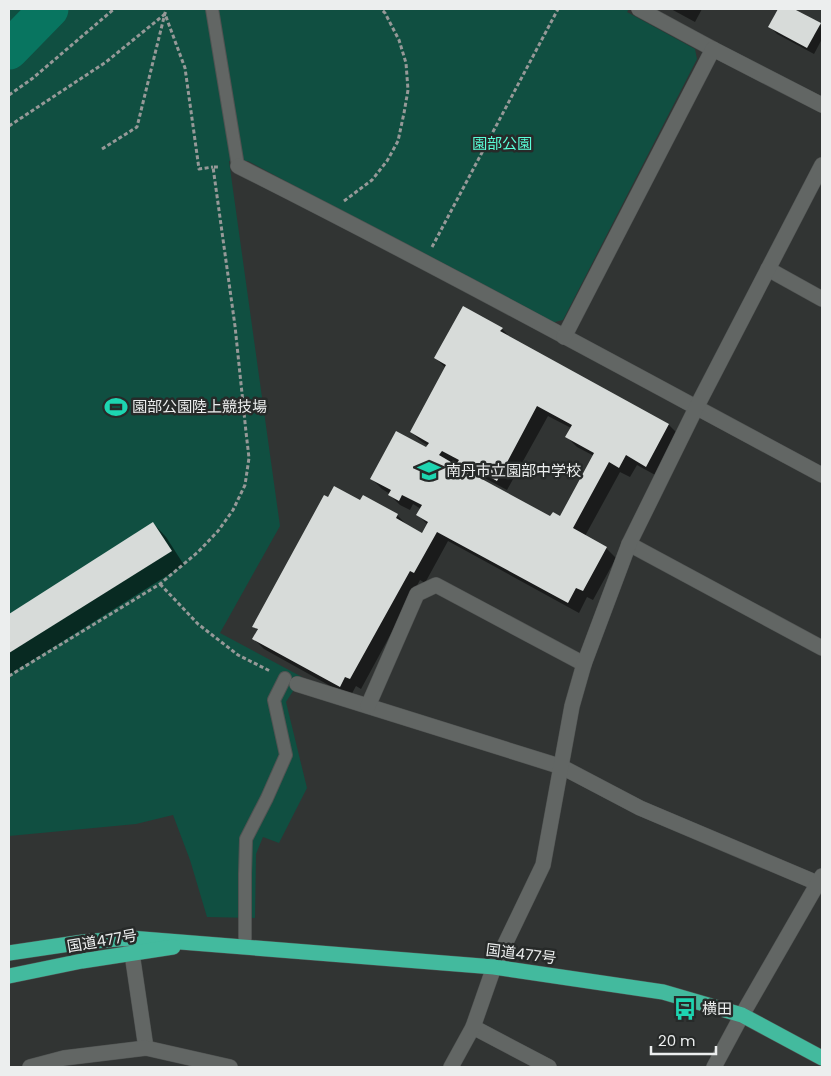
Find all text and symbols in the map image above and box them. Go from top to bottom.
park label: 園部公園 [472,133,532,154]
sports icon: 園部公園陸上競技場 [103,394,129,420]
place label: 園部公園陸上競技場 [132,396,267,417]
school or university icon: 南丹市立園部中学校 [416,458,442,484]
place label: 南丹市立園部中学校 [446,460,581,481]
street label: 国道477号 [65,924,139,957]
street label: 国道477号 [485,939,557,968]
bus stop icon: 横田 [672,996,698,1022]
place label: 横田 [702,998,732,1019]
scale bar [651,1024,716,1056]
text: 20 m [658,1030,696,1051]

